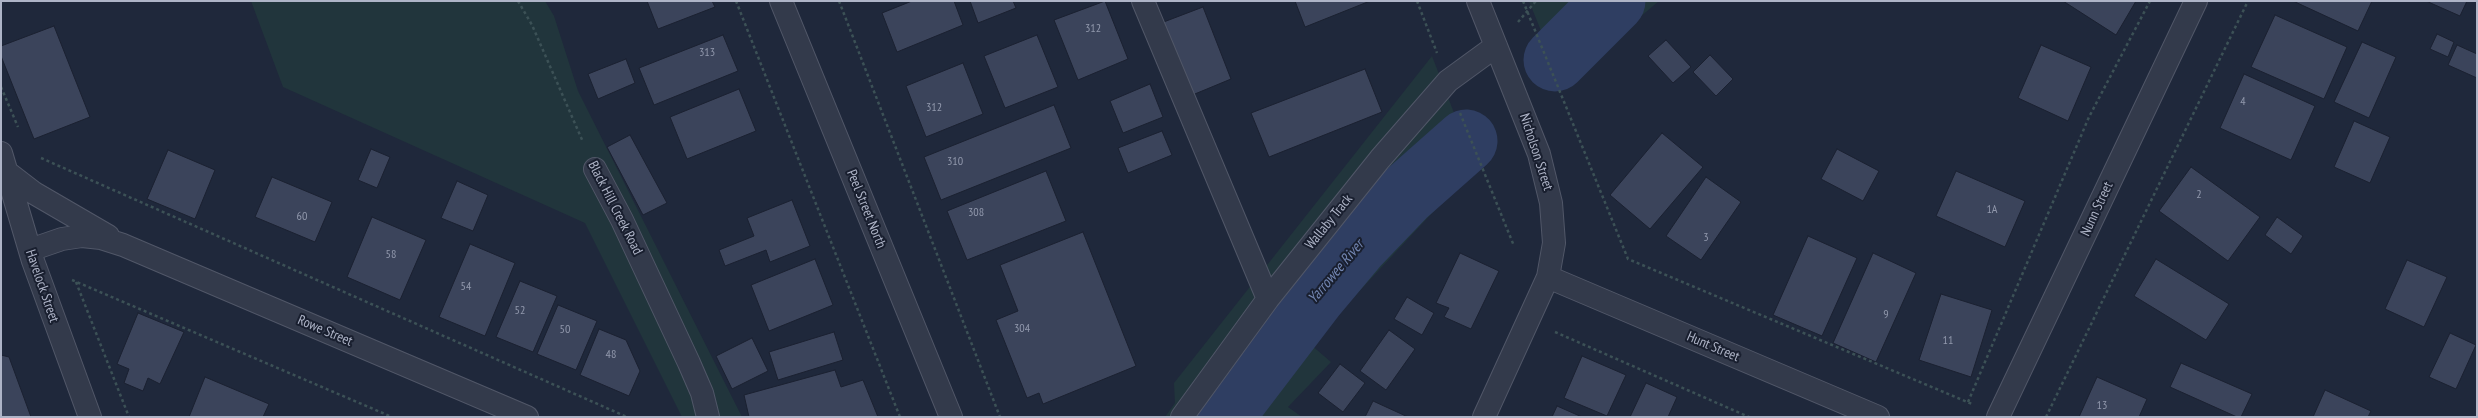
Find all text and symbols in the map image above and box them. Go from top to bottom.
house number: 312 [1085,22,1101,36]
house number: 313 [699,46,715,60]
house number: 4 [2240,95,2246,109]
house number: 312 [926,101,942,115]
street label: Nicholson Street [1516,111,1556,193]
house number: 310 [947,155,963,169]
street label: Black Hill Creek Road [584,158,646,258]
street label: Peel Street North [843,167,889,251]
street label: Nunn Street [2077,179,2117,239]
house number: 2 [2196,188,2202,202]
street label: Wallaby Track [1302,191,1356,253]
house number: 1A [1986,203,1998,217]
house number: 308 [968,206,984,220]
house number: 60 [297,210,307,224]
house number: 3 [1703,231,1709,245]
water label: Yarrowee River [1304,237,1368,307]
street label: Havelock Street [22,247,62,325]
house number: 58 [386,248,396,262]
house number: 54 [461,280,471,294]
house number: 52 [515,304,525,318]
house number: 9 [1883,308,1889,322]
street label: Rowe Street [295,312,355,350]
house number: 304 [1014,322,1030,336]
house number: 50 [560,323,570,337]
street label: Hunt Street [1684,328,1742,366]
house number: 11 [1943,334,1953,348]
house number: 48 [606,348,616,362]
house number: 13 [2097,399,2107,413]

